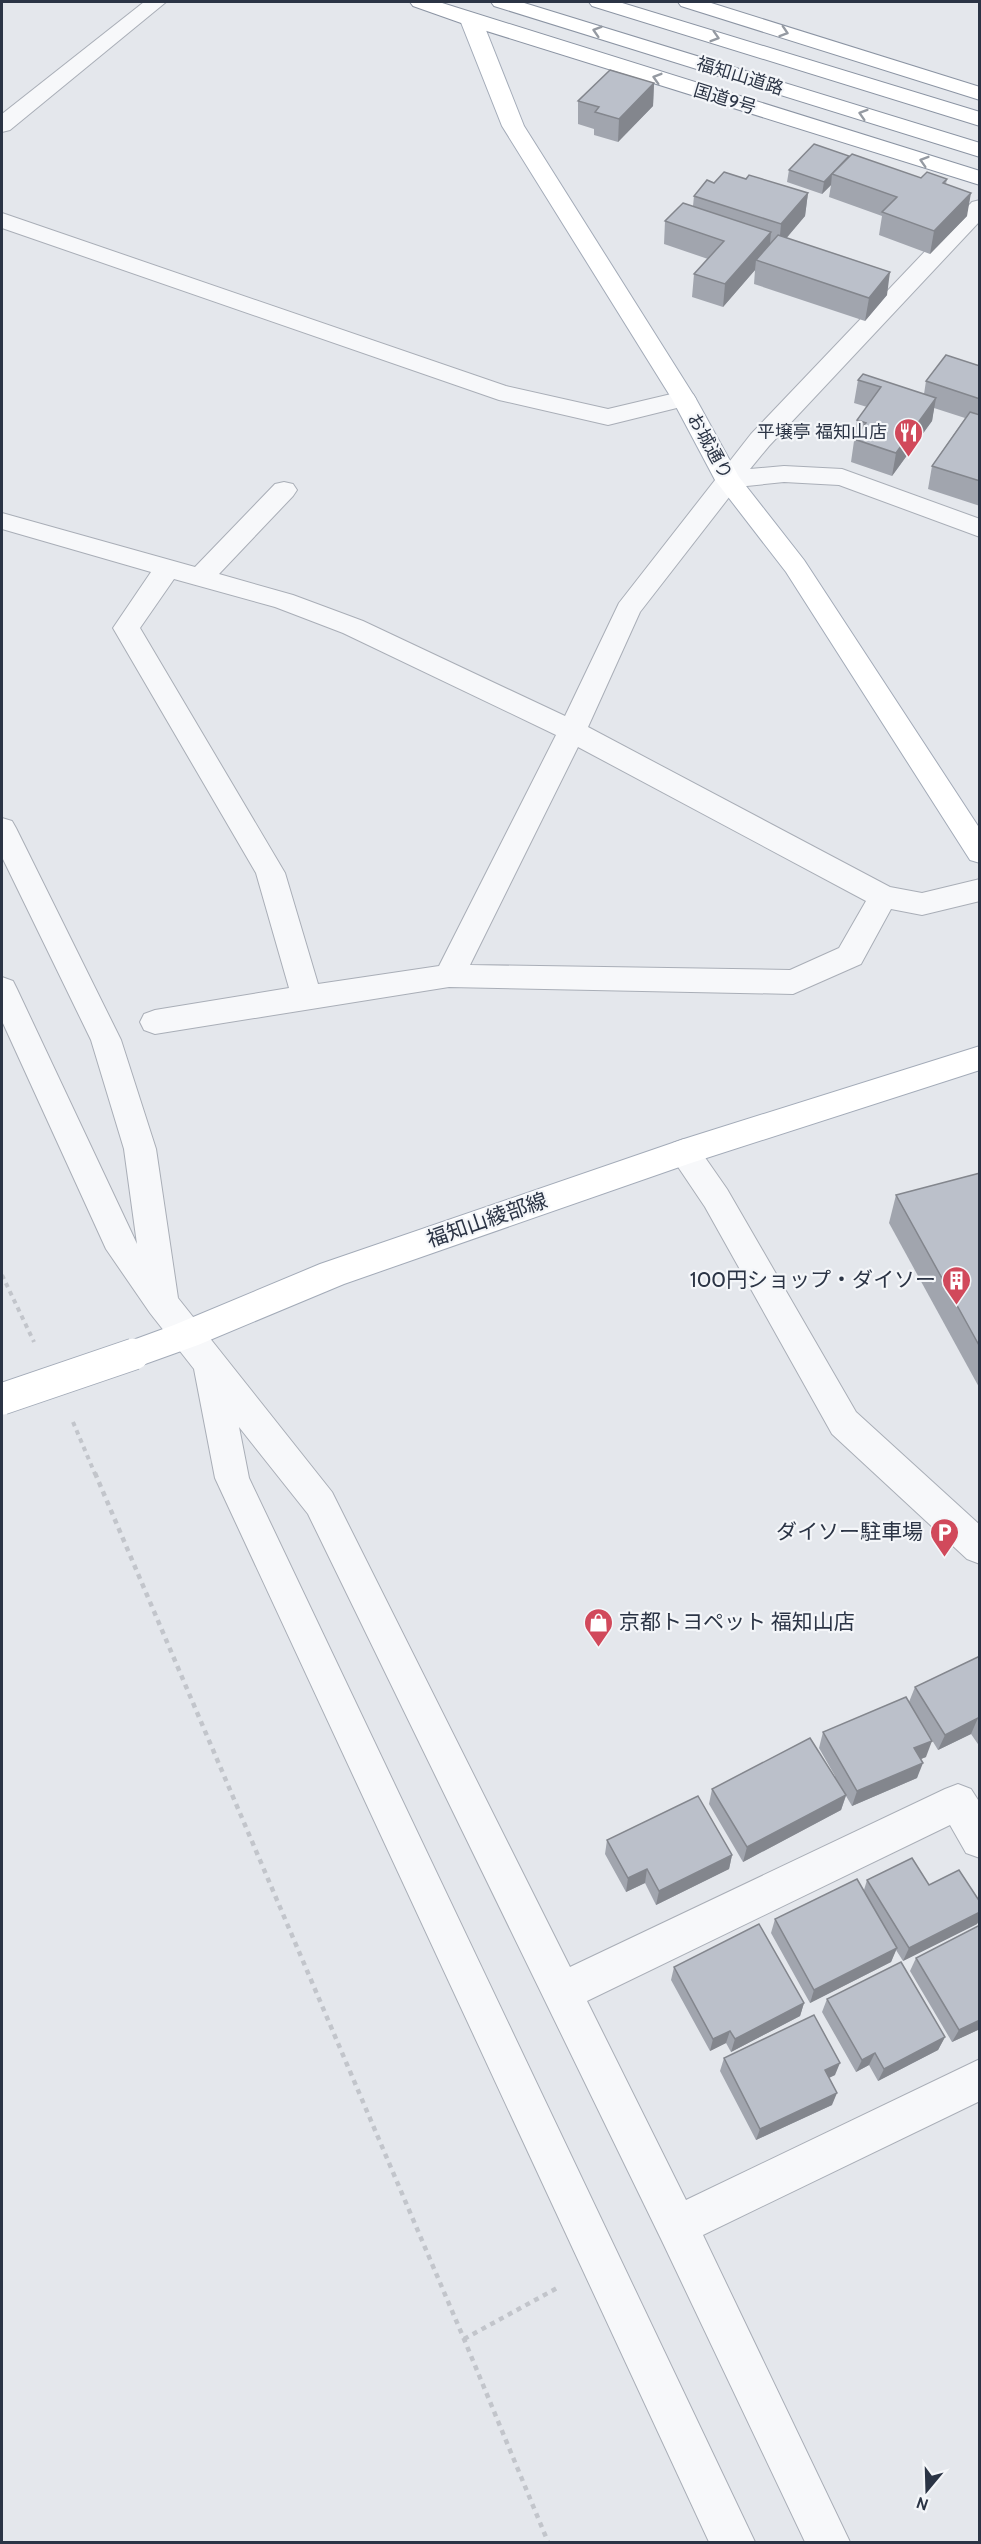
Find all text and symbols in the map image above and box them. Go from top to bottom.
one-way arrow [778,25,789,37]
one-way arrow [592,26,603,38]
one-way arrow [709,30,720,42]
street label: 福知山道路 [694,52,786,100]
one-way arrow [652,73,663,85]
street label: 国道9号 [691,79,759,119]
one-way arrow [859,109,869,121]
one-way arrow [919,156,930,168]
street label: お城通り [683,409,737,483]
restaurant icon: 平壌亭 福知山店 [892,416,924,458]
place label: 平壌亭 福知山店 [757,421,887,443]
street label: 福知山綾部線 [423,1187,550,1252]
building icon: 100円ショップ・ダイソー [941,1264,973,1306]
place label: 100円ショップ・ダイソー [690,1267,936,1292]
parking icon: ダイソー駐車場 [928,1516,960,1558]
place label: ダイソー駐車場 [776,1519,923,1544]
shop icon: 京都トヨペット 福知山店 [582,1606,614,1648]
place label: 京都トヨペット 福知山店 [619,1609,855,1634]
north arrow [897,2460,957,2520]
text: N [914,2493,931,2515]

